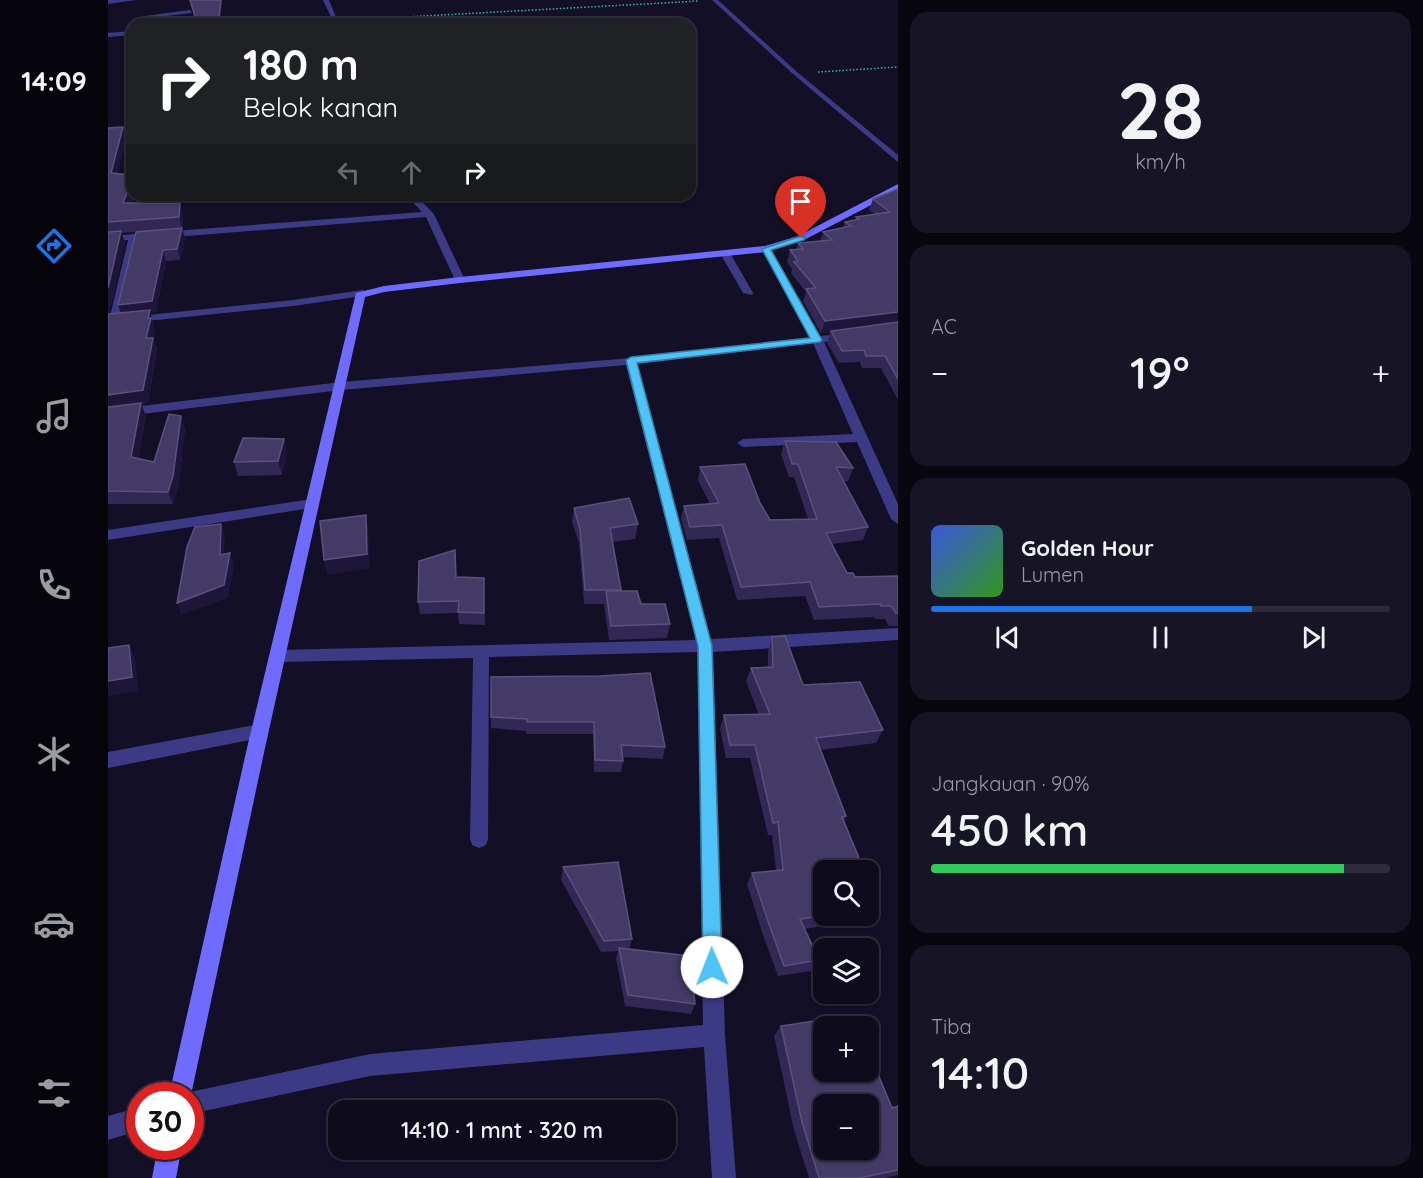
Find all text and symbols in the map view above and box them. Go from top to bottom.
text: 180 m [243,38,359,91]
icon: right [144,42,222,120]
text: 28 [1117,61,1204,159]
text: 14:09 [21,64,87,98]
text: Belok kanan [243,90,398,124]
text: km/h [1135,149,1186,174]
icon: left [332,156,365,189]
icon: ahead [395,156,428,189]
icon: right [458,156,491,189]
pin [775,176,826,238]
icon: arrive [784,185,817,218]
icon: directions [33,225,75,267]
text: AC [931,314,957,339]
text: 19° [1130,344,1190,400]
text: − [931,352,948,393]
text: + [1371,352,1390,393]
icon: music [33,395,75,437]
text: Golden Hour [1021,534,1154,562]
text: Lumen [1021,562,1084,587]
icon: phone [33,564,75,606]
icon: previous [991,621,1024,654]
icon: pause [1144,621,1177,654]
icon: next [1297,621,1330,654]
icon: climate [33,733,75,775]
text: Jangkauan · 90% [931,771,1090,796]
text: 450 km [931,801,1088,857]
map controls [813,860,879,1160]
button: search [813,860,879,926]
icon: car [33,903,75,945]
position arrow [680,935,744,999]
button: layers [813,938,879,1004]
text: Tiba [931,1014,972,1039]
button: + [813,1016,879,1082]
text: 14:10 [931,1044,1029,1100]
icon: filters [33,1072,75,1114]
speed limit sign: 30 [126,1082,204,1160]
button: − [813,1094,879,1160]
text: 14:10 · 1 mnt · 320 m [401,1116,603,1144]

